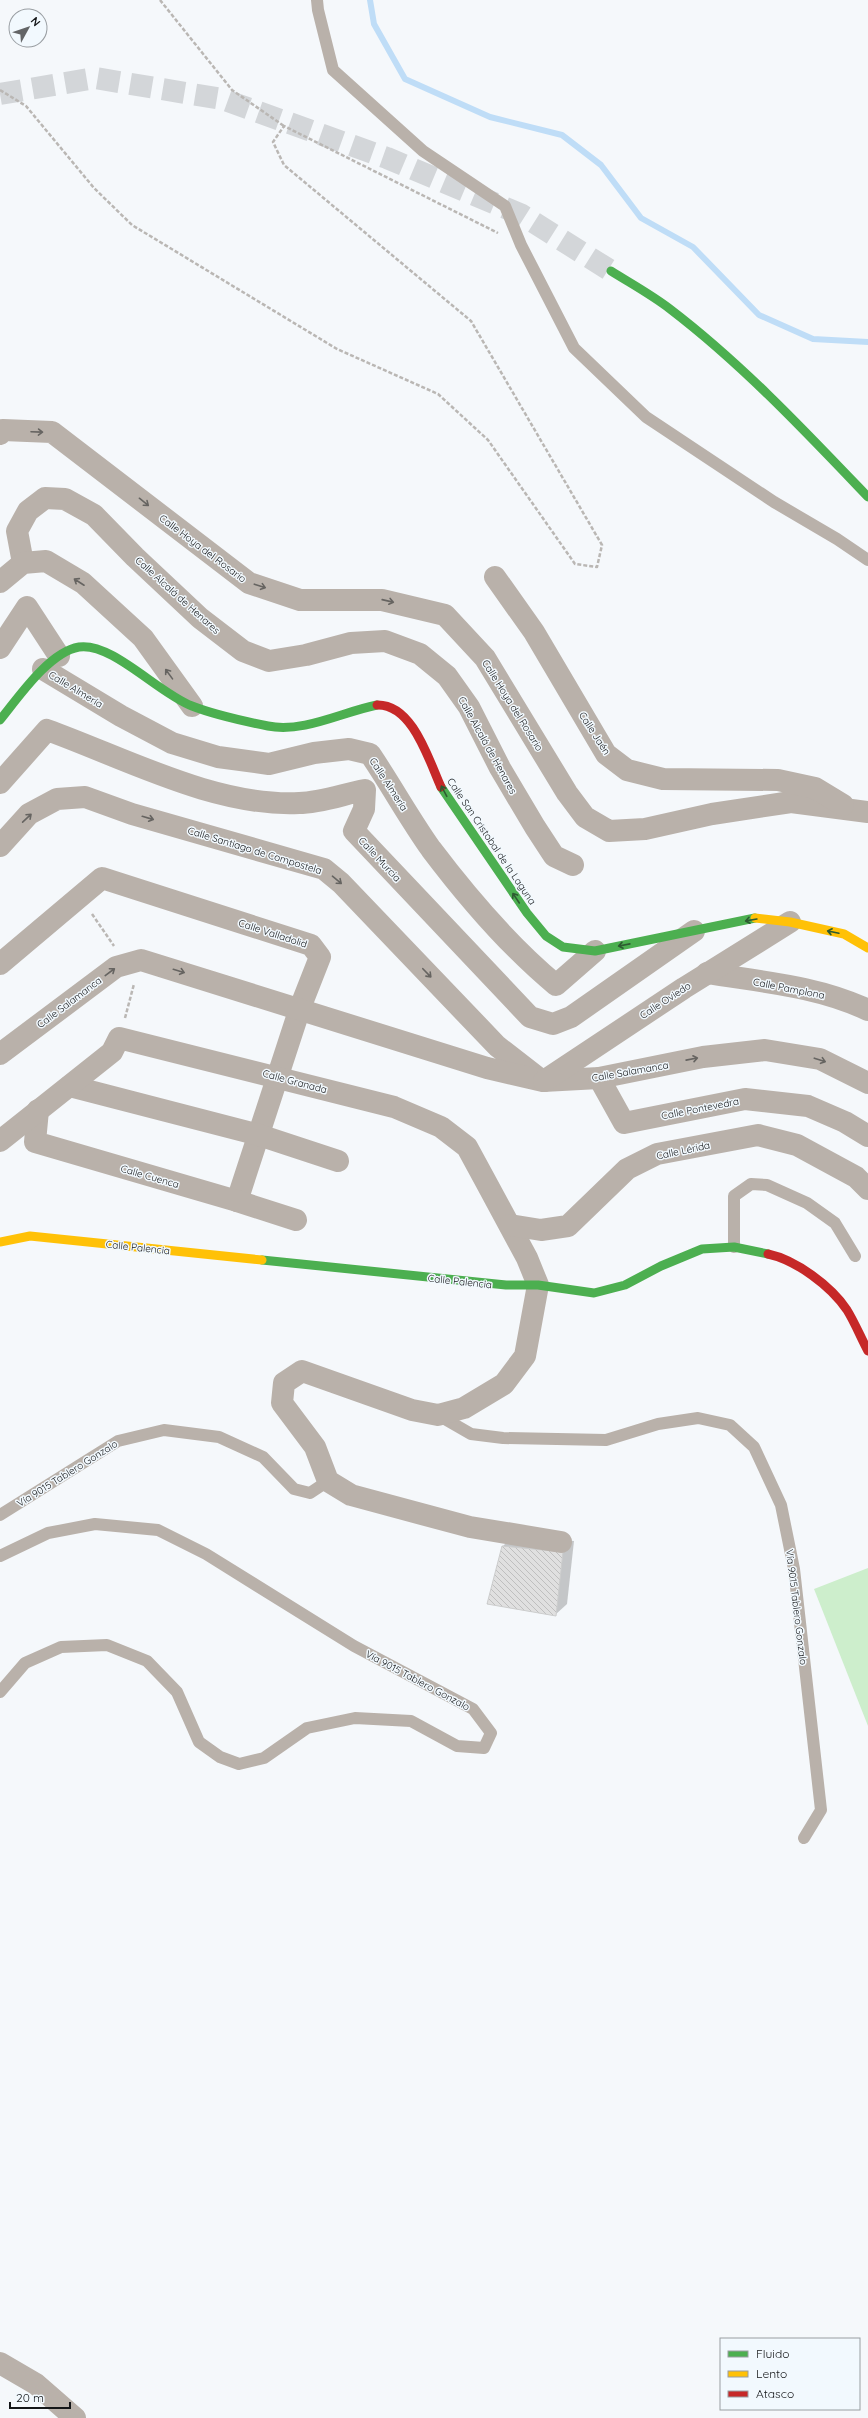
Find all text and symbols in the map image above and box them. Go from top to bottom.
north arrow [8,8,48,48]
text: N [28,14,44,29]
one-way arrow [30,428,43,435]
one-way arrow [138,498,149,507]
street label: Calle Hoya del Rosario [157,511,249,585]
street label: Calle Alcalá de Henares [133,554,223,637]
one-way arrow [74,577,85,586]
one-way arrow [254,583,266,591]
one-way arrow [381,598,394,606]
street label: Calle Hoya del Rosario [479,657,546,753]
street label: Calle Almería [46,668,105,711]
one-way arrow [165,669,173,680]
street label: Calle Alcalá de Henares [455,694,520,797]
street label: Calle Jaén [576,709,613,757]
street label: Calle Almería [367,755,411,813]
street label: Calle San Cristobal de la Laguna [444,775,539,907]
one-way arrow [439,785,447,797]
one-way arrow [22,813,32,822]
one-way arrow [141,815,154,822]
street label: Calle Santiago de Compostela [186,824,324,877]
street label: Calle Murcia [356,834,404,884]
one-way arrow [331,875,342,884]
one-way arrow [512,893,520,904]
street label: Calle Valladolid [237,916,309,951]
one-way arrow [745,916,758,924]
one-way arrow [827,927,840,935]
one-way arrow [618,942,631,950]
one-way arrow [104,967,115,976]
one-way arrow [172,968,185,975]
one-way arrow [422,968,432,978]
street label: Calle Salamanca [34,974,104,1031]
street label: Calle Pamplona [752,975,826,1002]
street label: Calle Oviedo [637,979,693,1022]
one-way arrow [685,1055,698,1063]
one-way arrow [814,1057,826,1065]
street label: Calle Salamanca [591,1058,669,1085]
street label: Calle Granada [261,1067,329,1096]
street label: Calle Pontevedra [660,1095,740,1122]
street label: Calle Lérida [655,1138,711,1163]
street label: Calle Cuenca [119,1162,181,1191]
street label: Calle Palencia [105,1238,171,1257]
street label: Calle Palencia [427,1272,493,1291]
street label: Vía 9015 Tablero Gonzalo [15,1437,120,1510]
street label: Vía 9015 Tablero Gonzalo [783,1549,810,1666]
street label: Vía 9015 Tablero Gonzalo [363,1647,472,1713]
legend [720,2338,860,2410]
text: Fluido [756,2346,789,2361]
text: Lento [756,2366,787,2381]
scale bar [10,2384,70,2410]
text: Atasco [756,2386,794,2401]
text: 20 m [16,2390,44,2405]

